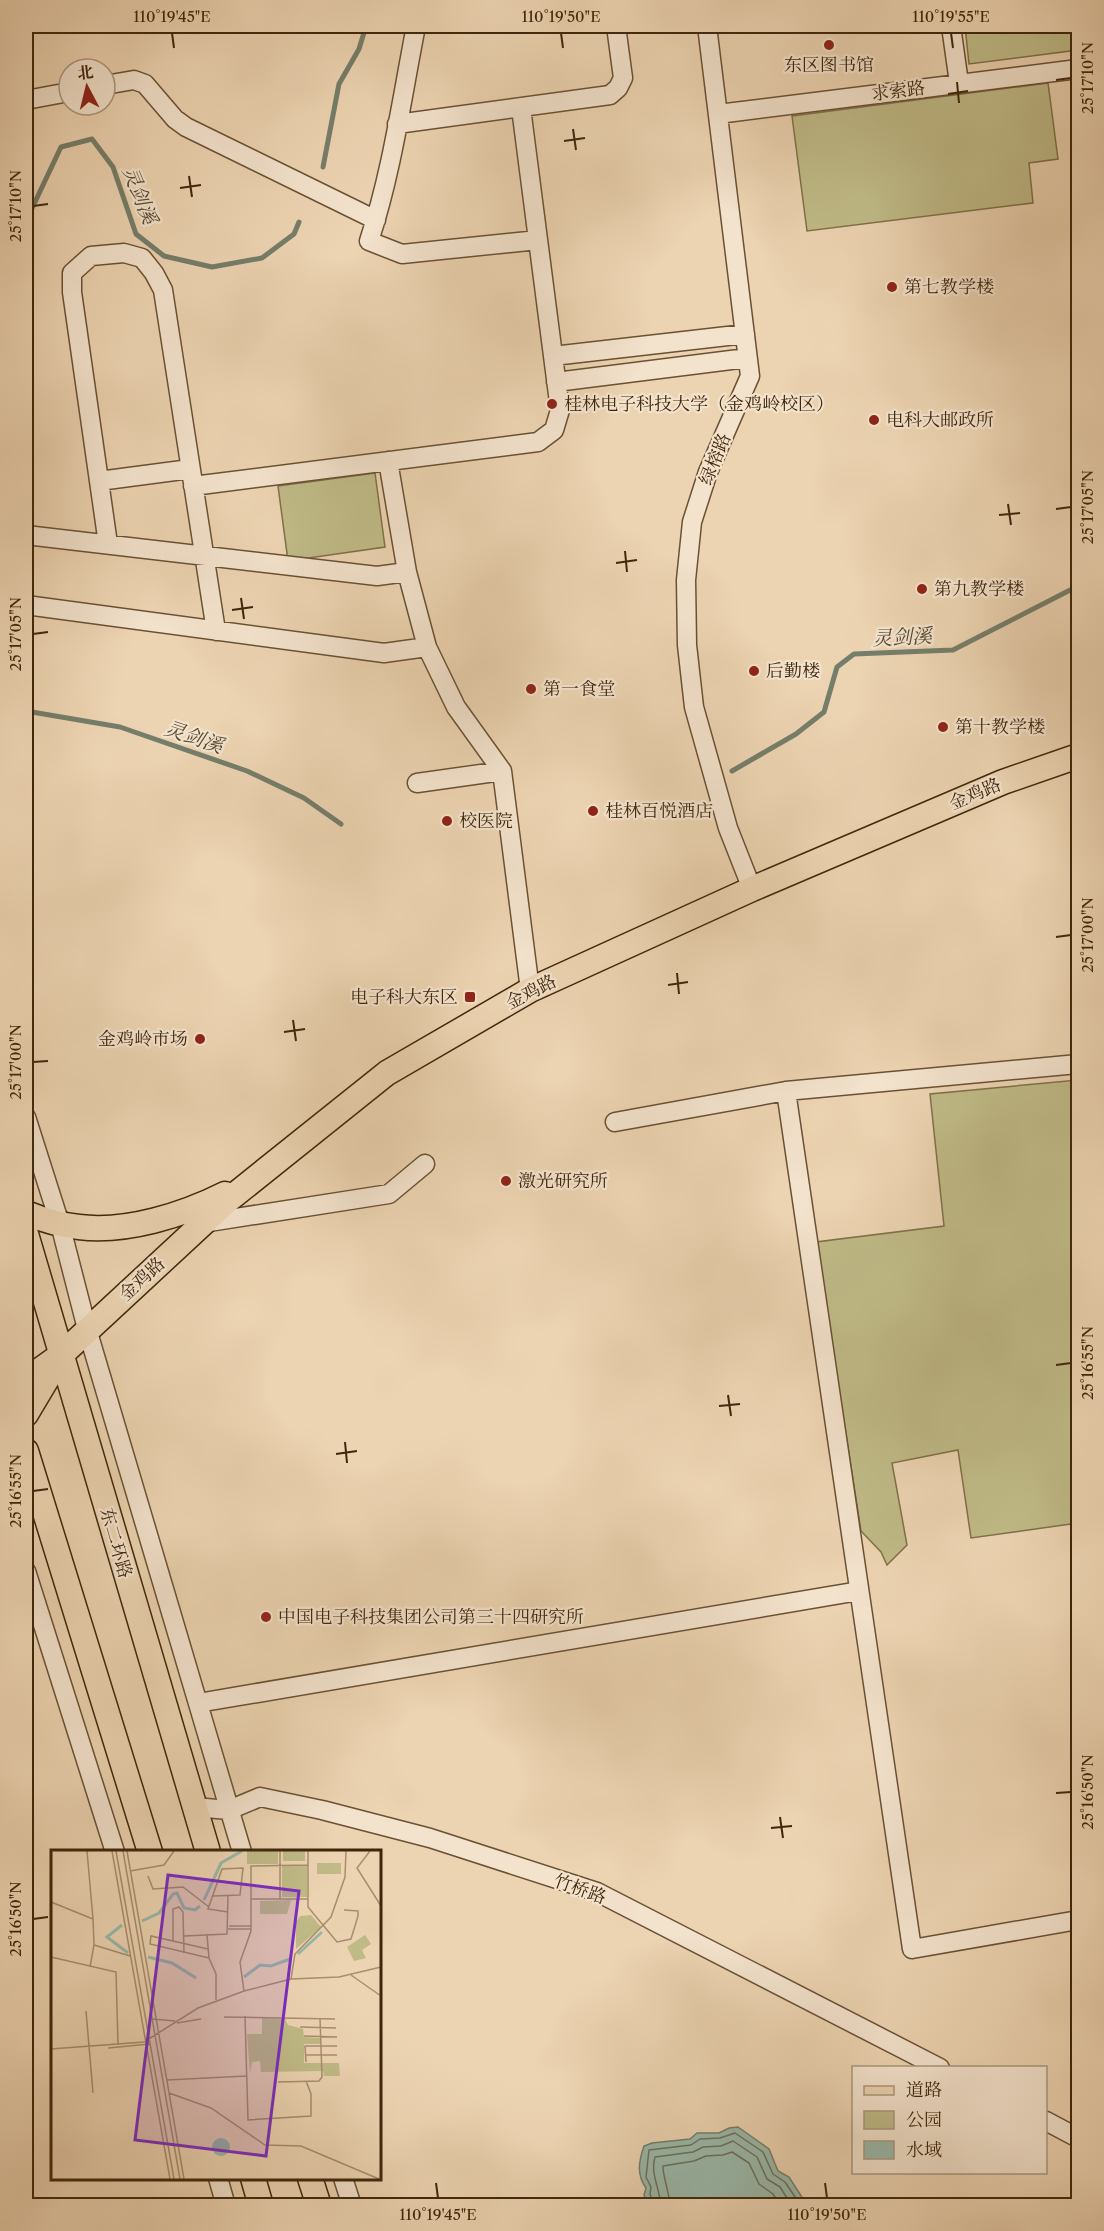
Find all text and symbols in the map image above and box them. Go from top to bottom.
text: 110°19'45"E [133,7,211,26]
text: 110°19'50"E [522,7,600,26]
text: 110°19'55"E [912,7,990,26]
marker: 东区图书馆 [822,38,836,52]
text: 25°17'10"N [1078,42,1097,114]
place label: 东区图书馆 [784,54,874,76]
north arrow [57,57,117,117]
text: 北 [76,61,94,83]
street label: 求索路 [870,77,926,105]
water label: 灵剑溪 [118,163,163,229]
text: 25°17'10"N [6,170,25,242]
place label: 第七教学楼 [904,276,994,298]
marker: 第七教学楼 [885,280,899,294]
place label: 桂林电子科技大学（金鸡岭校区） [564,393,834,415]
marker: 桂林电子科技大学（金鸡岭校区） [545,397,559,411]
place label: 电科大邮政所 [886,409,994,431]
marker: 电科大邮政所 [867,413,881,427]
street label: 绿榕路 [695,430,735,488]
text: 25°17'05"N [1078,470,1097,544]
place label: 第九教学楼 [934,578,1024,600]
marker: 第九教学楼 [915,582,929,596]
text: 25°17'05"N [6,597,25,671]
water label: 灵剑溪 [871,623,935,651]
place label: 后勤楼 [766,660,820,682]
marker: 后勤楼 [747,664,761,678]
place label: 第一食堂 [543,678,615,700]
marker: 第一食堂 [524,682,538,696]
water label: 灵剑溪 [162,716,228,759]
place label: 第十教学楼 [955,716,1045,738]
marker: 第十教学楼 [936,720,950,734]
street label: 金鸡路 [946,773,1004,815]
place label: 桂林百悦酒店 [605,800,713,822]
marker: 桂林百悦酒店 [586,804,600,818]
place label: 校医院 [459,810,513,832]
marker: 校医院 [440,814,454,828]
text: 25°17'00"N [1078,897,1097,973]
street label: 金鸡路 [502,970,560,1014]
place label: 电子科大东区 [350,986,458,1008]
marker: 电子科大东区 [463,990,477,1004]
text: 25°17'00"N [6,1024,25,1100]
place label: 金鸡岭市场 [98,1028,188,1050]
marker: 金鸡岭市场 [193,1032,207,1046]
place label: 激光研究所 [518,1170,608,1192]
marker: 激光研究所 [499,1174,513,1188]
street label: 金鸡路 [115,1253,169,1305]
text: 25°16'55"N [1078,1326,1097,1400]
text: 25°16'55"N [6,1454,25,1528]
street label: 东二环路 [96,1505,136,1581]
place label: 中国电子科技集团公司第三十四研究所 [278,1606,584,1628]
marker: 中国电子科技集团公司第三十四研究所 [259,1610,273,1624]
text: 25°16'50"N [1078,1754,1097,1830]
inset map [51,1850,381,2180]
street label: 竹桥路 [551,1869,609,1909]
text: 25°16'50"N [6,1881,25,1957]
legend [852,2066,1047,2174]
text: 道路 [906,2079,942,2101]
text: 公园 [906,2109,942,2131]
text: 水域 [906,2139,942,2161]
text: 110°19'45"E [399,2205,477,2224]
text: 110°19'50"E [788,2205,866,2224]

